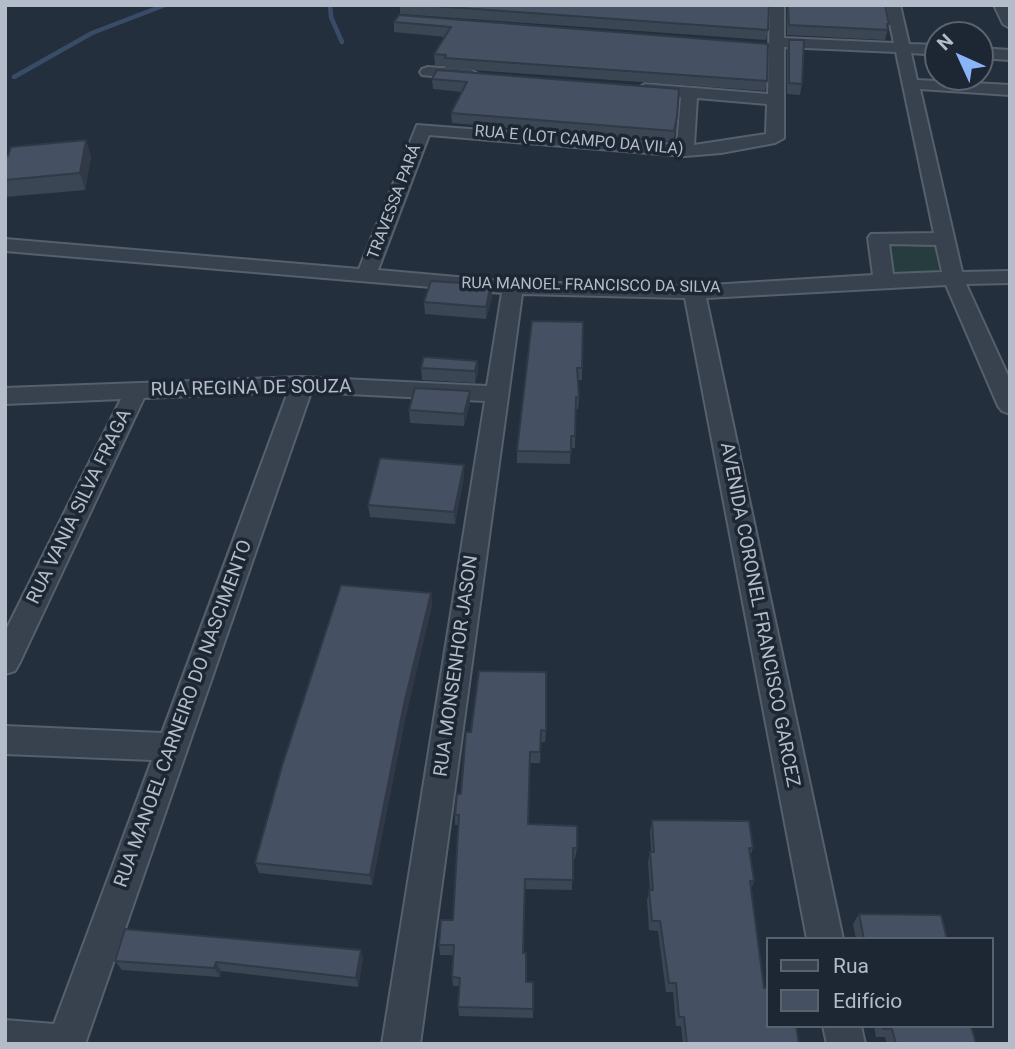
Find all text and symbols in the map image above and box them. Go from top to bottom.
north arrow [924,21,994,91]
text: N [932,29,958,55]
street label: RUA E (LOT CAMPO DA VILA) [474,122,684,160]
street label: TRAVESSA PARÁ [364,142,426,262]
street label: RUA MANOEL FRANCISCO DA SILVA [461,274,721,298]
street label: RUA REGINA DE SOUZA [150,376,352,402]
street label: RUA VANIA SILVA FRAGA [23,406,137,608]
street label: AVENIDA CORONEL FRANCISCO GARCEZ [714,441,804,789]
street label: RUA MANOEL CARNEIRO DO NASCIMENTO [110,537,258,891]
street label: RUA MONSENHOR JASON [430,554,484,778]
legend [766,937,994,1028]
text: Rua [833,954,869,978]
text: Edifício [833,989,902,1013]

